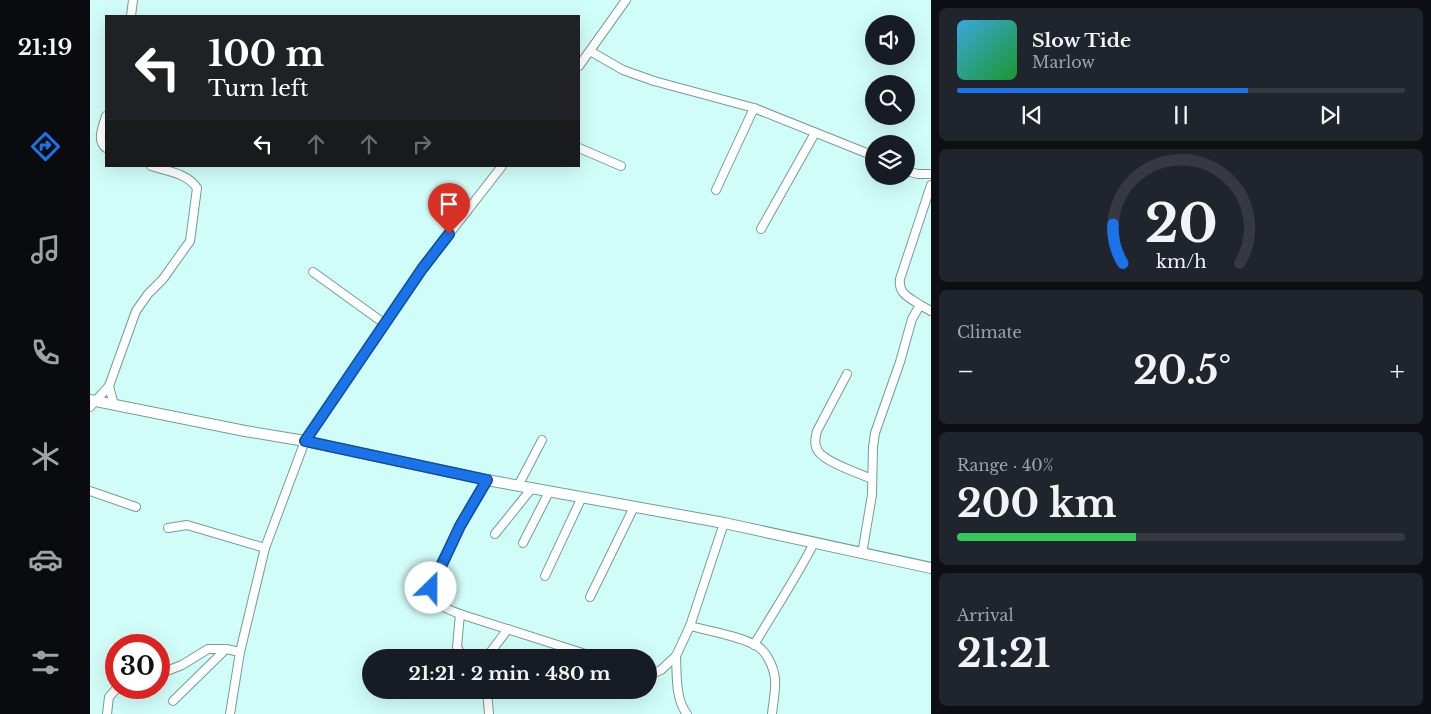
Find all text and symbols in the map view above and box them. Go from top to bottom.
map controls [865,15,915,185]
button: sound [865,15,915,65]
text: Slow Tide [1032,29,1131,52]
text: 100 m [208,32,324,75]
text: 21:19 [18,34,72,61]
icon: left [125,35,190,100]
text: Marlow [1032,52,1095,72]
text: Turn left [208,75,308,102]
button: search [865,75,915,125]
icon: previous [1018,101,1046,129]
icon: pause [1167,101,1195,129]
icon: next [1316,101,1344,129]
icon: directions [28,129,63,164]
icon: left [249,130,277,158]
icon: ahead [302,130,330,158]
icon: ahead [355,130,383,158]
icon: right [408,130,436,158]
button: layers [865,135,915,185]
pin [428,183,470,234]
icon: arrive [435,190,463,218]
text: 20 [1144,192,1218,256]
icon: music [28,232,63,267]
text: km/h [1156,251,1206,273]
text: Climate [957,322,1022,342]
icon: phone [28,335,63,370]
text: 20.5° [1133,347,1231,394]
text: − [957,354,975,389]
text: + [1390,354,1405,389]
icon: climate [28,439,63,474]
text: Range · 40% [957,455,1053,475]
text: 200 km [957,480,1117,527]
icon: car [28,542,63,577]
position arrow [404,561,456,613]
text: Arrival [957,605,1014,625]
text: 21:21 [957,630,1050,677]
speed limit sign: 30 [105,634,170,699]
icon: filters [28,645,63,680]
text: 21:21 · 2 min · 480 m [409,662,610,685]

